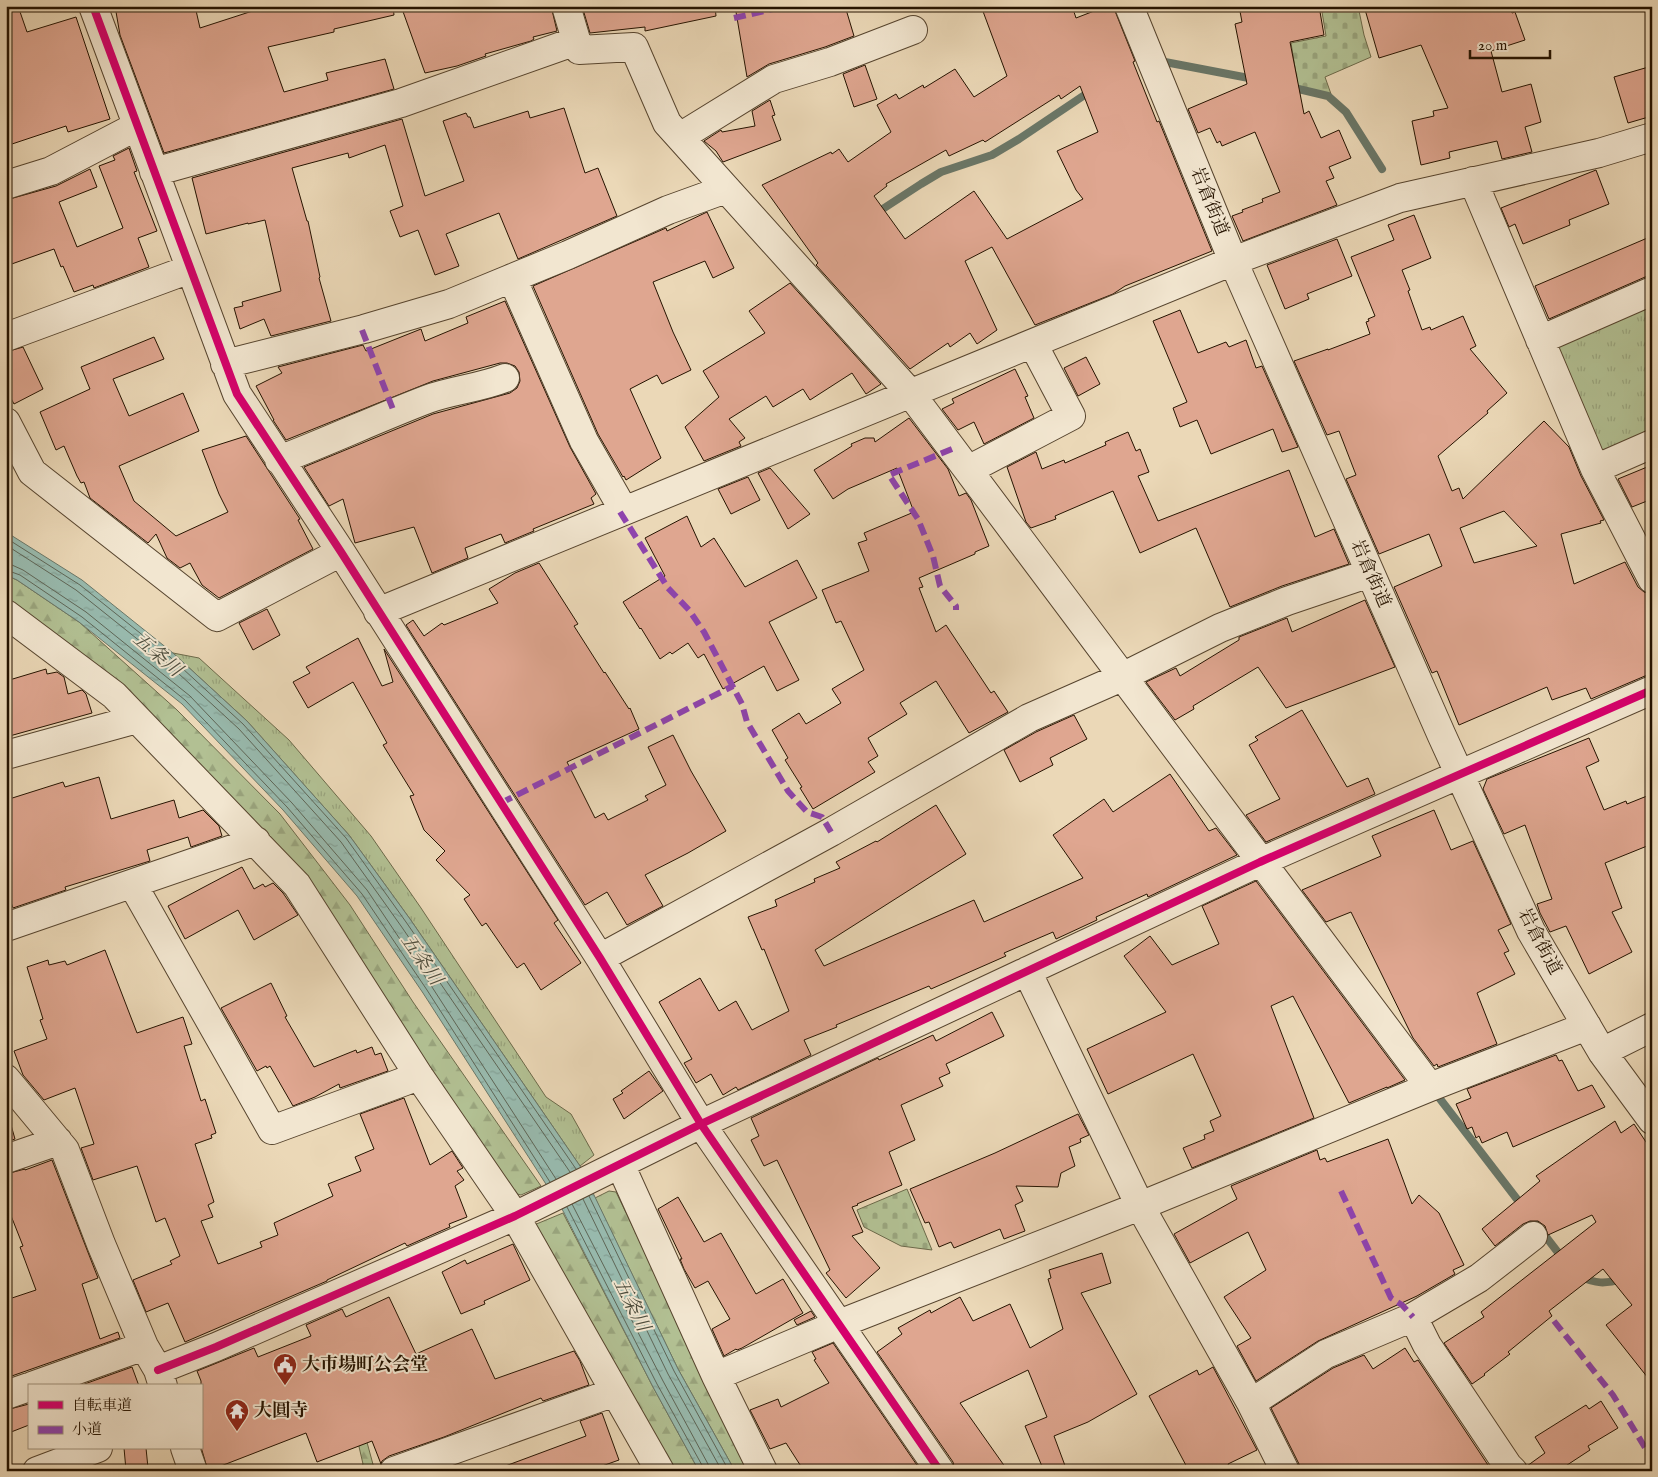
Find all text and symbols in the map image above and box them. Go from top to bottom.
scale bar [1470,28,1550,60]
text: 20 m [1478,36,1508,55]
street label: 岩倉街道 [1185,164,1233,240]
street label: 岩倉街道 [1345,536,1395,612]
water label: 五条川 [127,627,188,684]
street label: 岩倉街道 [1512,905,1566,979]
water label: 五条川 [395,930,448,992]
water label: 五条川 [607,1274,656,1338]
public building icon: 大市場町公会堂 [272,1352,298,1386]
place label: 大市場町公会堂 [302,1354,428,1377]
legend [28,1384,202,1450]
text: 自転車道 [72,1396,132,1415]
temple icon: 大圓寺 [224,1398,250,1432]
place label: 大圓寺 [254,1400,308,1423]
text: 小道 [72,1420,102,1439]

